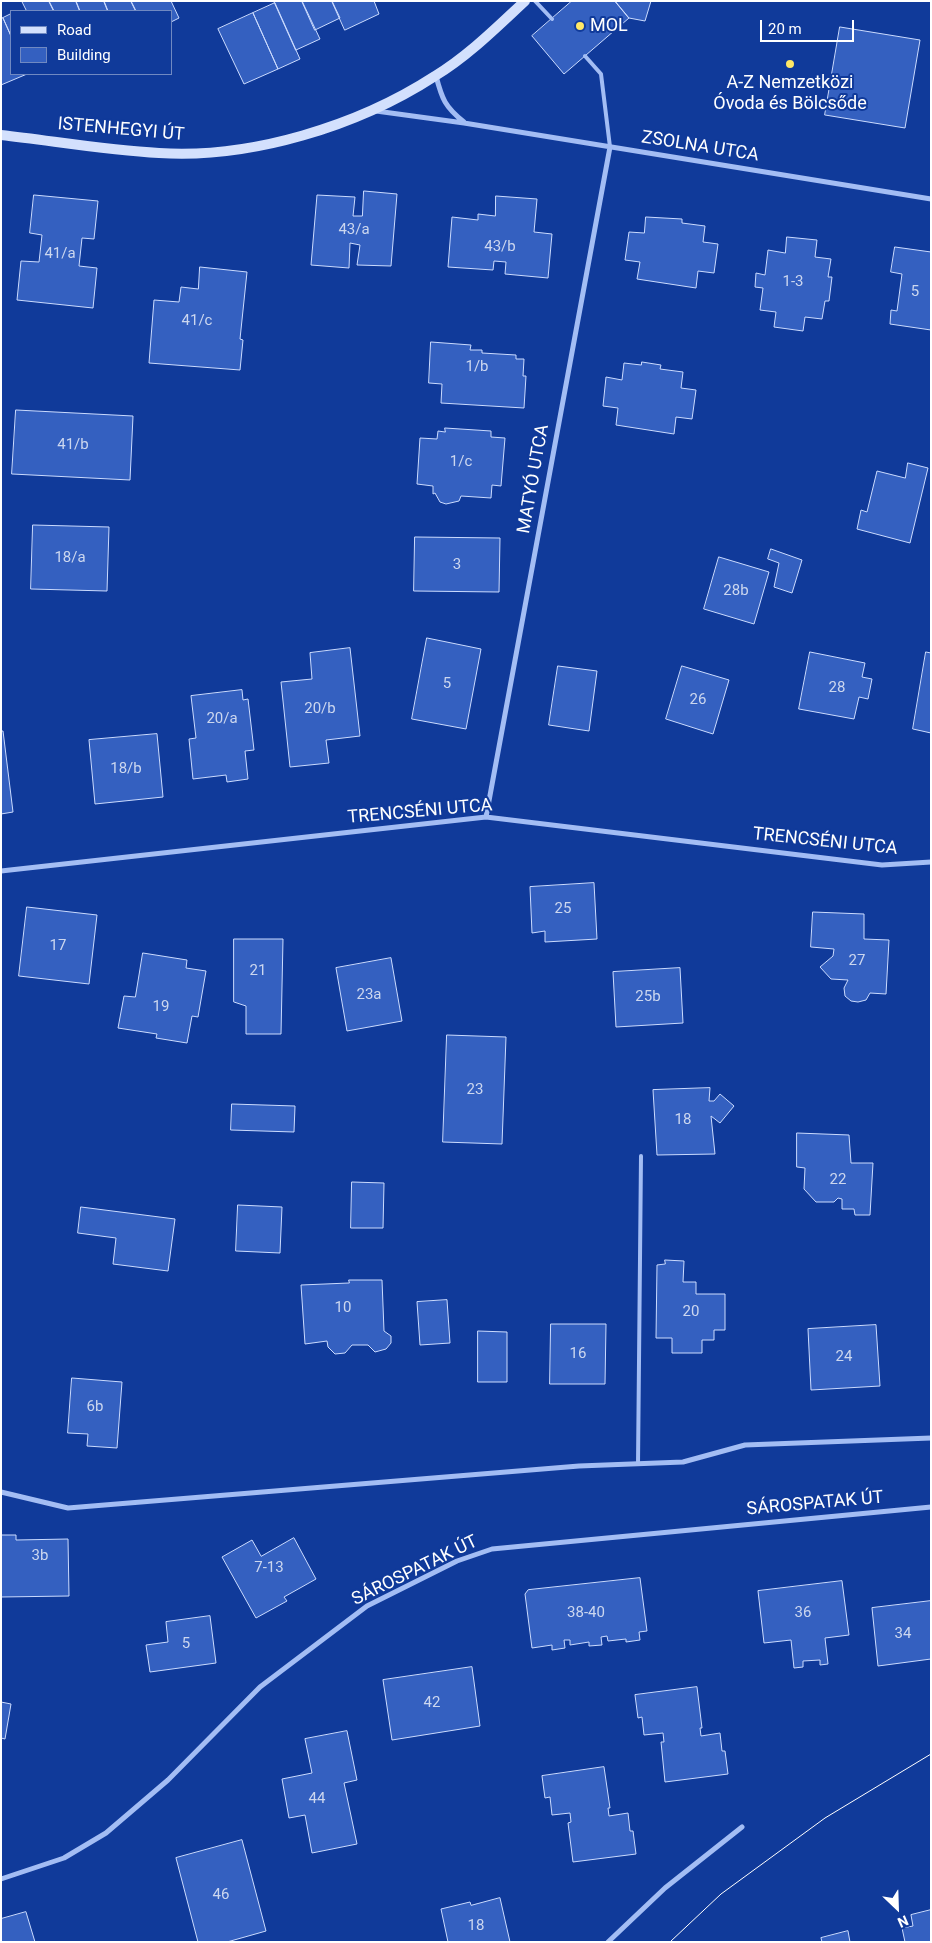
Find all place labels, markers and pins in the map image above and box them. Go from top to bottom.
place label: MOL [590,15,628,37]
marker: MOL [574,20,586,32]
marker: A-Z Nemzetközi Óvoda és Bölcsőde [784,58,796,70]
place label: A-Z Nemzetközi Óvoda és Bölcsőde [713,72,867,115]

